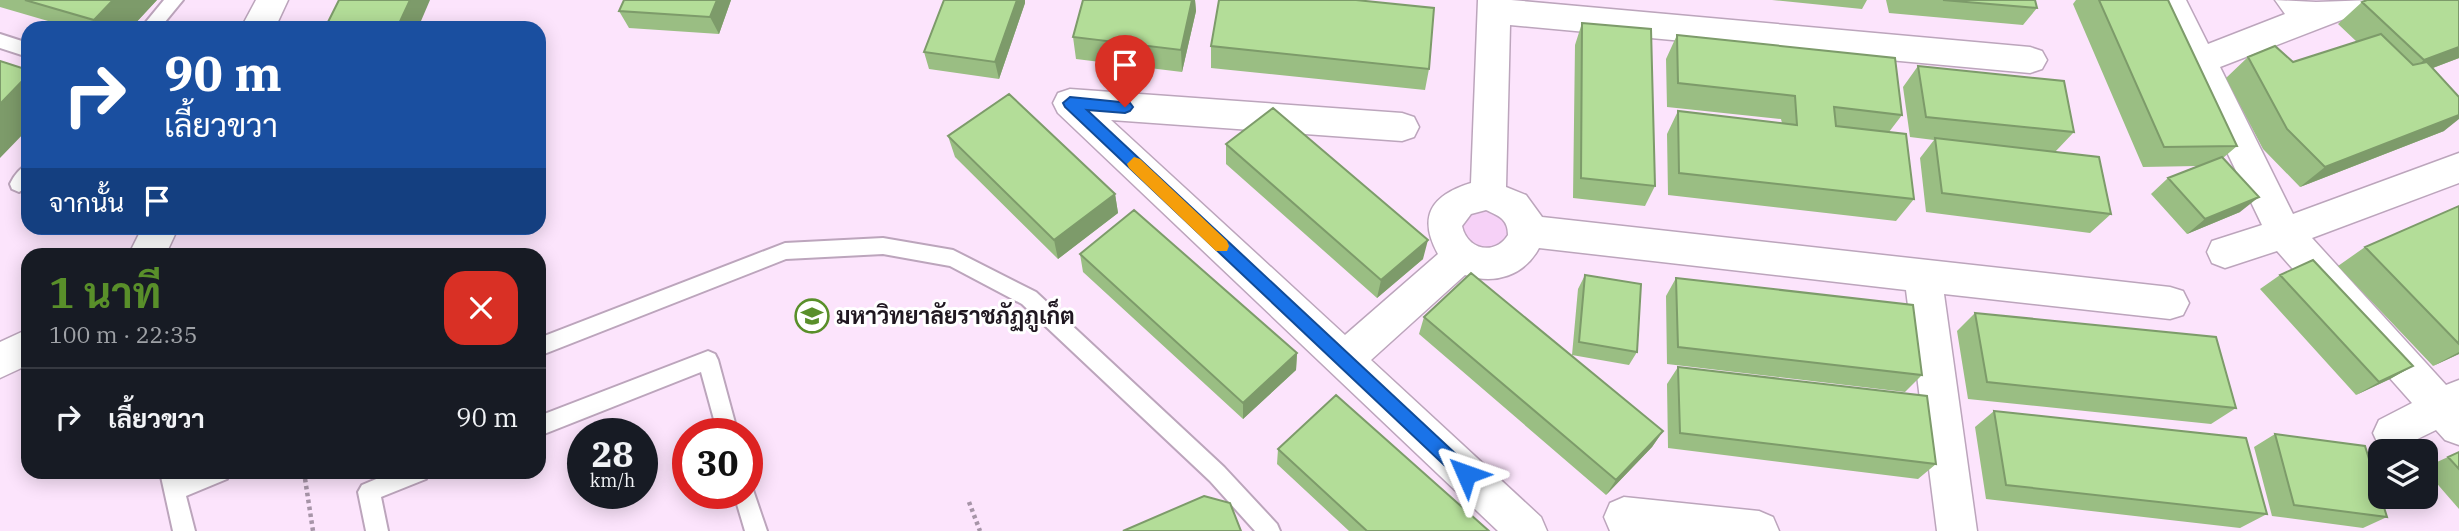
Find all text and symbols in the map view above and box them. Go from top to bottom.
pin [1095,35,1155,107]
text: 90 m [164,41,282,104]
icon: arrive [1106,46,1144,84]
icon: right [49,49,140,140]
text: เลี้ยวขวา [164,104,278,146]
icon: arrive [138,182,176,220]
text: จากนั้น [49,185,124,219]
text: 1 นาที [49,265,161,320]
button: close [444,271,518,345]
school or university icon: มหาวิทยาลัยราชภัฏภูเก็ต [793,297,831,335]
place label: มหาวิทยาลัยราชภัฏภูเก็ต [836,298,1075,332]
text: 100 m · 22:35 [49,319,198,349]
icon: right [49,398,87,436]
text: 90 m [456,400,518,434]
text: เลี้ยวขวา [108,401,205,435]
speed limit sign: 30 [672,418,763,509]
text: 28 [591,431,634,477]
position arrow [1429,437,1503,511]
map controls [2368,439,2438,509]
button: layers [2368,439,2438,509]
text: km/h [590,469,635,492]

